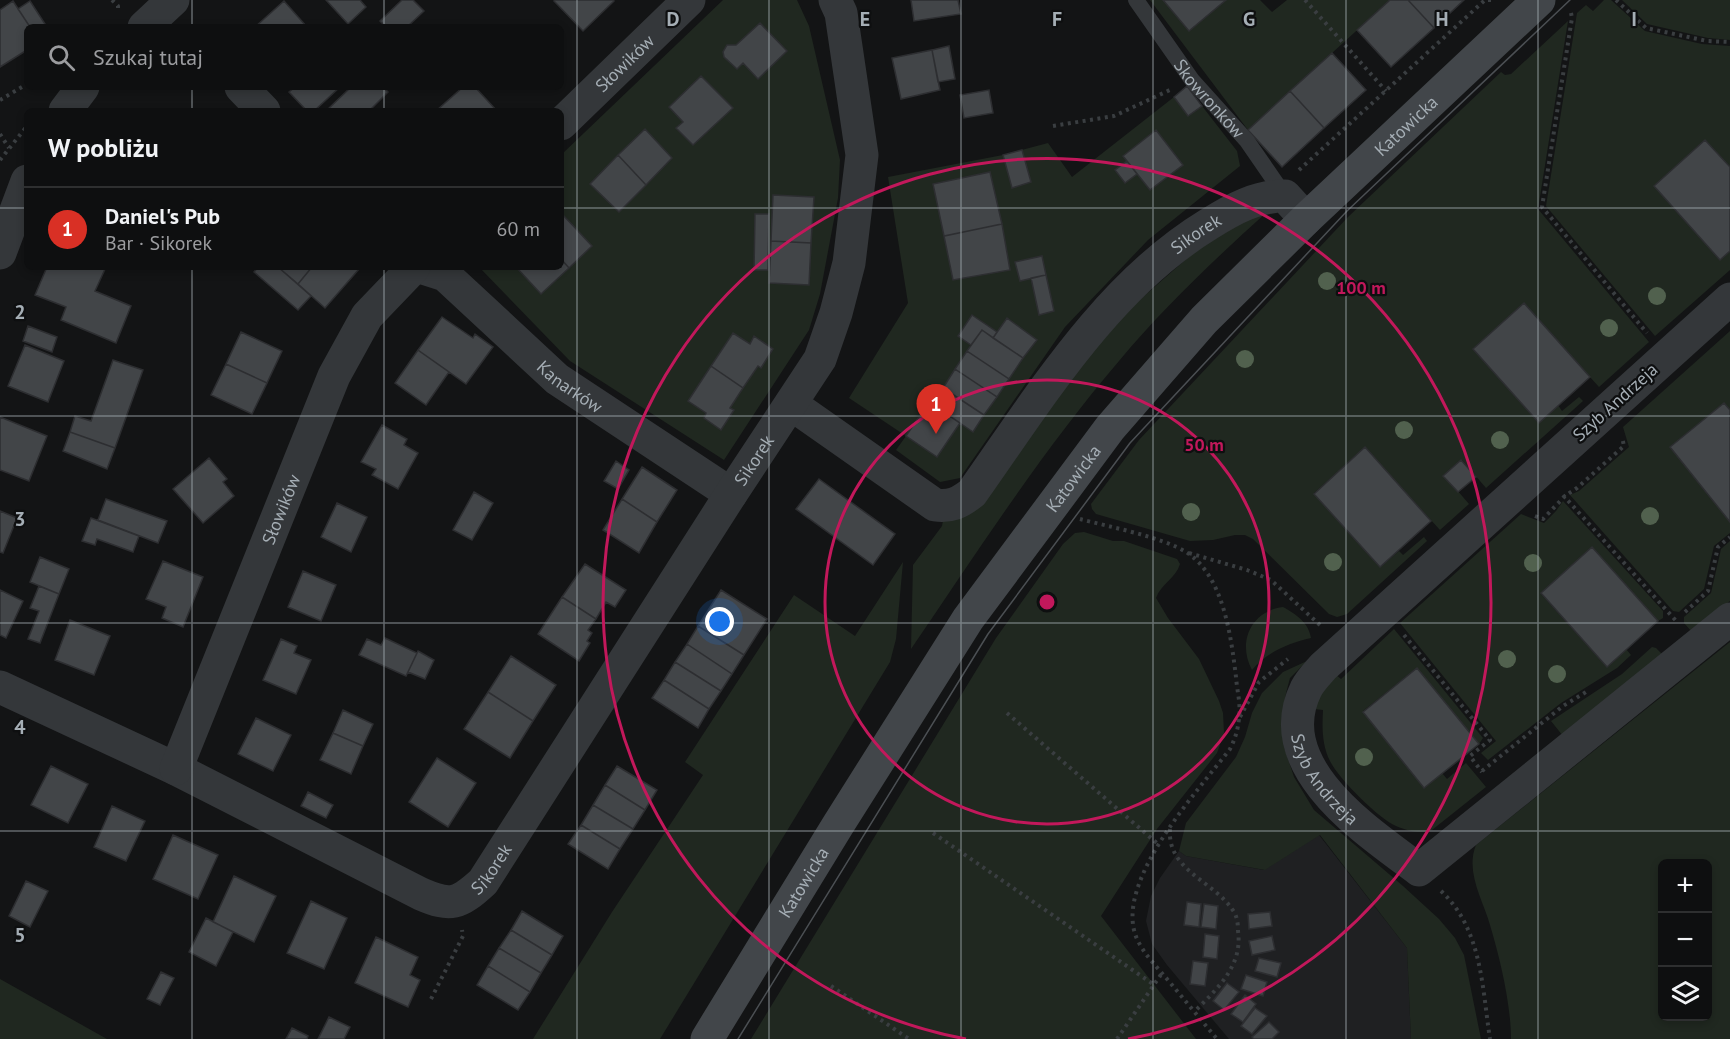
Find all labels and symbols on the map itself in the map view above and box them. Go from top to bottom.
text: D [667,6,680,32]
text: E [860,6,870,32]
text: F [1052,6,1062,32]
text: G [1243,6,1255,32]
text: H [1435,6,1449,32]
text: I [1631,6,1637,32]
street label: Słowików [590,28,659,97]
street label: Skowronków [1169,54,1251,143]
street label: Katowicka [1369,90,1442,161]
street label: Sikorek [1165,208,1225,258]
text: 100 m [1336,276,1386,299]
text: 2 [14,299,26,325]
street label: Kanarków [532,355,608,418]
street label: Szyb Andrzeja [1568,358,1662,446]
pin: 1 [916,384,956,434]
street label: Sikorek [728,430,779,490]
text: 50 m [1184,433,1224,456]
street label: Katowicka [1040,440,1105,517]
street label: Słowików [256,470,305,548]
text: 3 [14,506,26,532]
centre of rings [1037,592,1057,612]
your location [705,607,734,636]
text: 4 [14,714,26,740]
street label: Szyb Andrzeja [1287,732,1363,830]
street label: Sikorek [466,839,516,899]
street label: Katowicka [773,843,833,922]
text: 5 [14,922,26,948]

